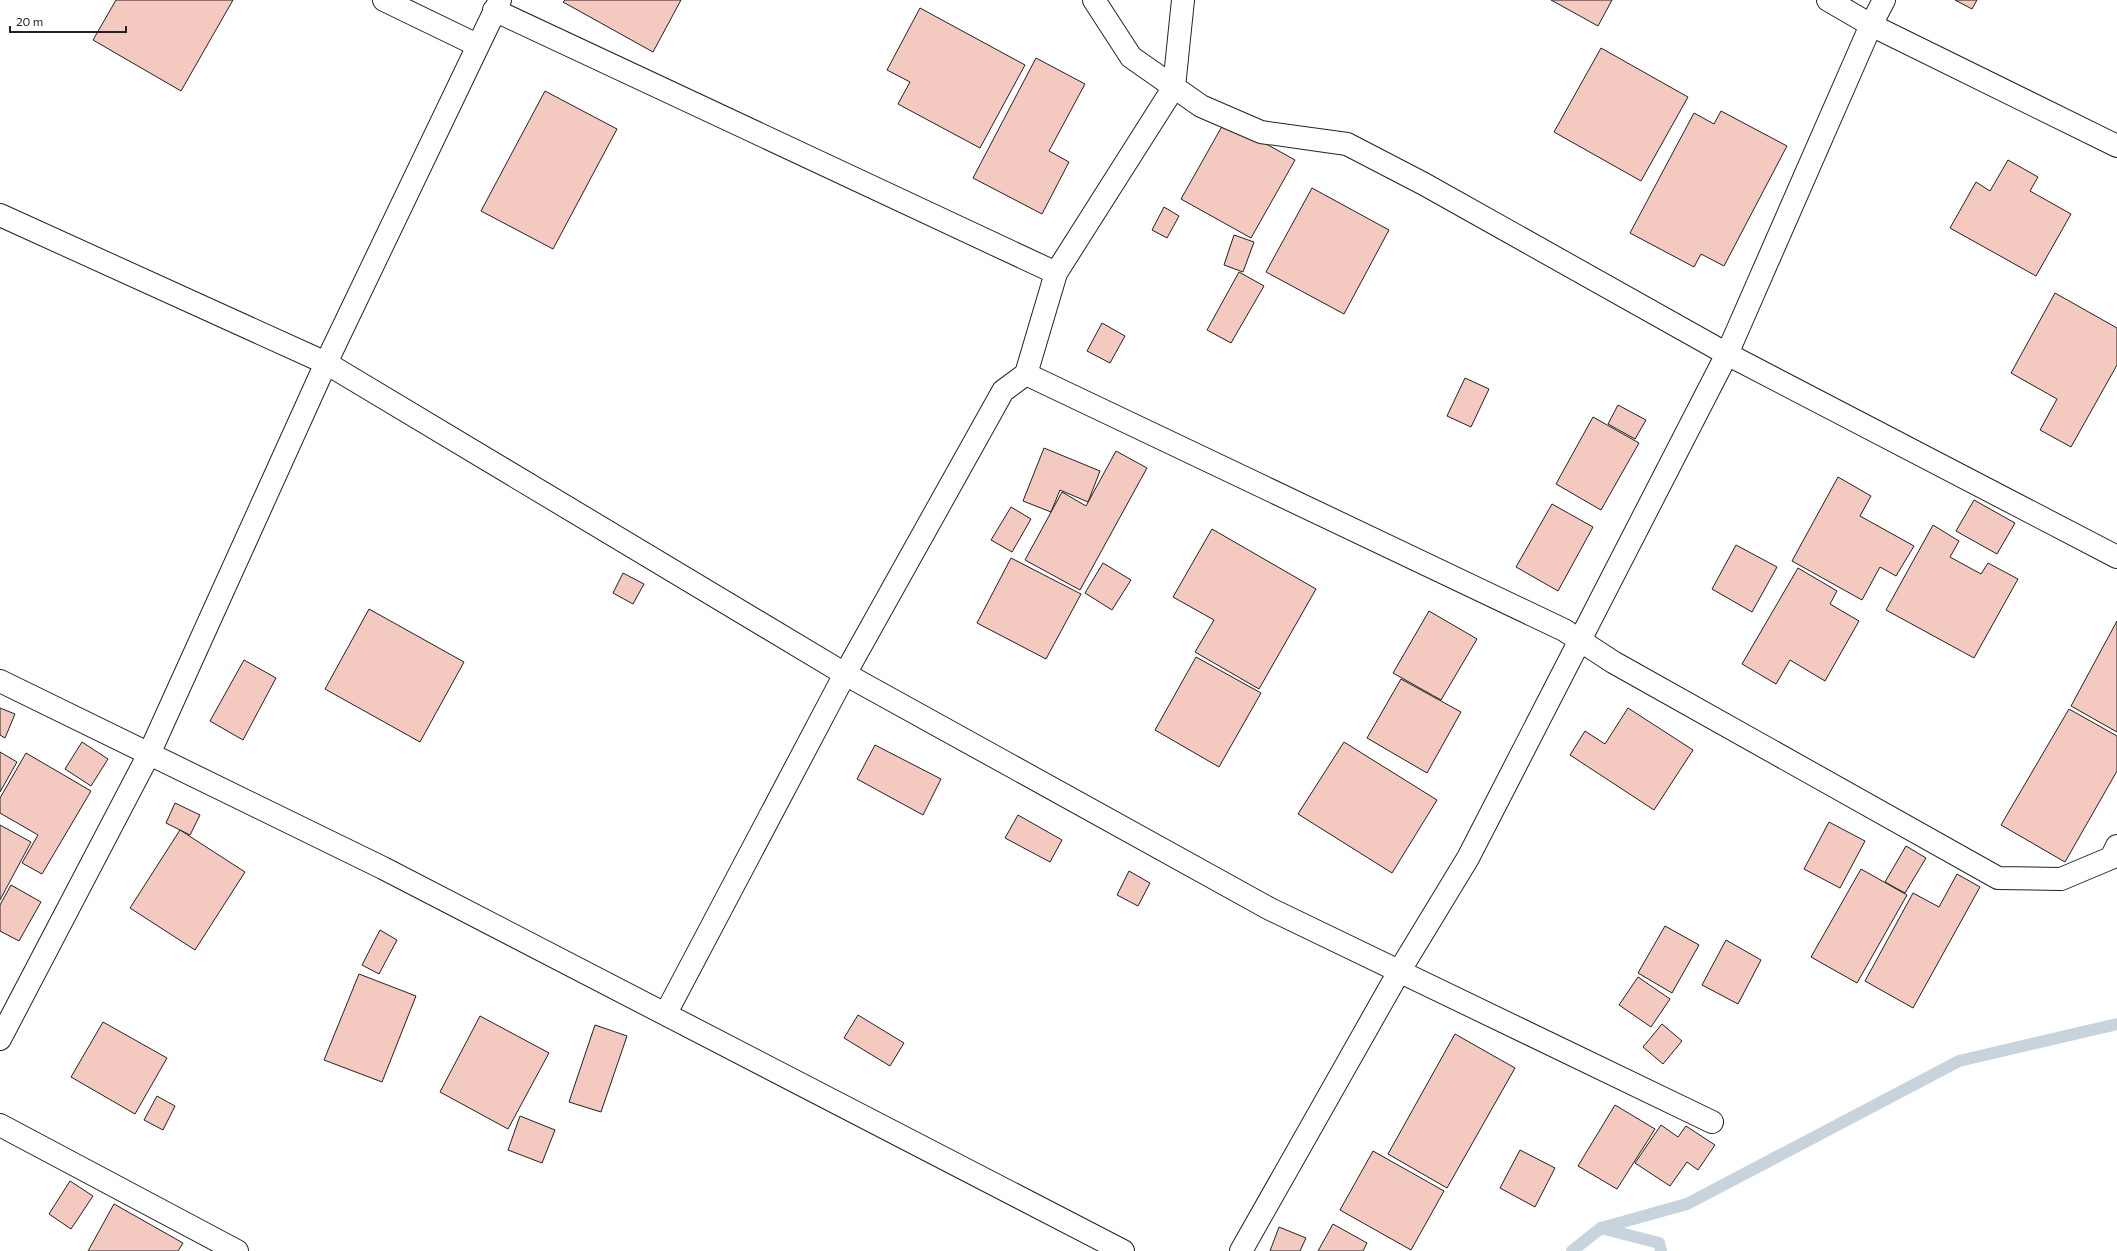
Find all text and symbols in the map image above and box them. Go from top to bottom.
scale bar [10,8,126,34]
text: 20 m [16,14,43,28]

